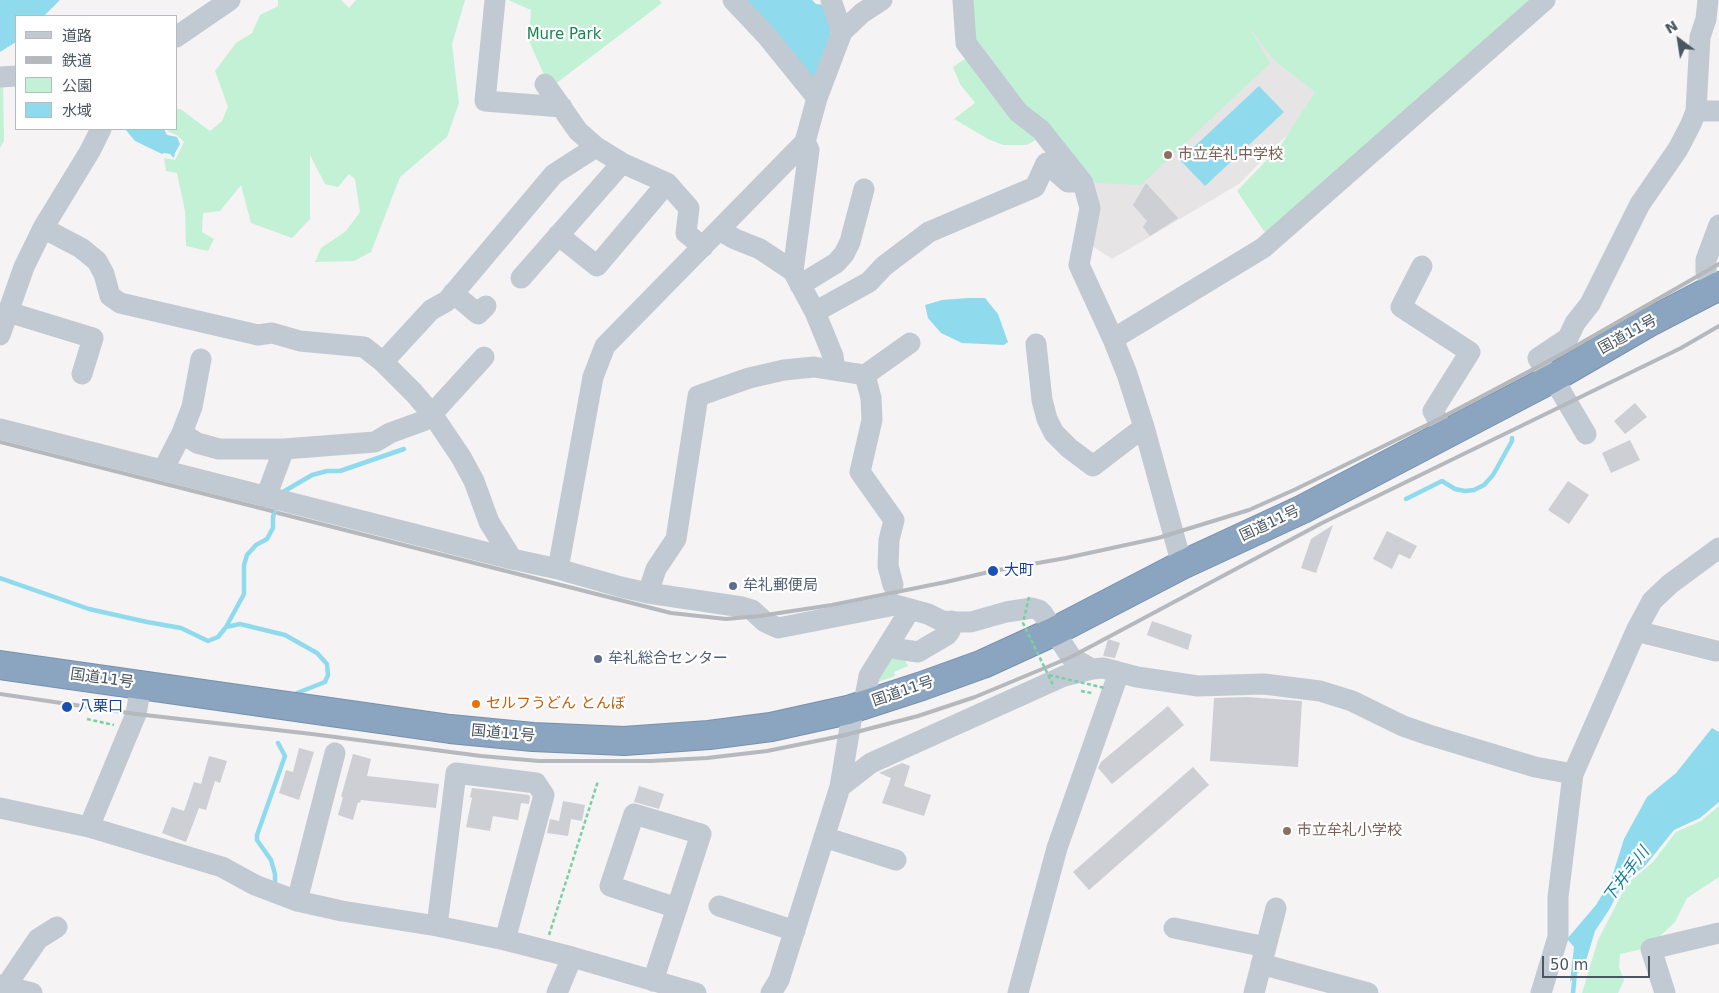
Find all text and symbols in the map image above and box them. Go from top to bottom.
legend [15,15,178,130]
north arrow [1654,15,1704,65]
text: N [1662,17,1680,37]
park label: Mure Park [527,26,601,44]
text: 道路 [62,27,92,45]
text: 鉄道 [62,52,92,70]
text: 公園 [62,77,92,95]
text: 水域 [62,102,92,120]
place label: 市立牟礼中学校 [1178,146,1283,164]
marker: 市立牟礼中学校 [1162,149,1174,161]
street label: 国道11号 [1596,312,1660,358]
street label: 国道11号 [1237,502,1303,546]
place label: 大町 [1004,562,1034,580]
marker: 大町 [986,564,1000,578]
place label: 牟礼郵便局 [743,577,818,595]
marker: 牟礼郵便局 [727,580,739,592]
place label: 牟礼総合センター [608,650,728,668]
marker: 牟礼総合センター [592,653,604,665]
street label: 国道11号 [69,666,135,692]
street label: 国道11号 [870,673,936,711]
place label: セルフうどん とんぼ [486,695,626,713]
place label: 八栗口 [78,698,123,716]
marker: セルフうどん とんぼ [470,698,482,710]
marker: 八栗口 [60,700,74,714]
street label: 国道11号 [470,722,536,746]
place label: 市立牟礼小学校 [1297,822,1402,840]
marker: 市立牟礼小学校 [1281,825,1293,837]
water label: 下井手川 [1600,844,1654,906]
scale bar [1544,946,1652,978]
text: 50 m [1550,956,1588,974]

